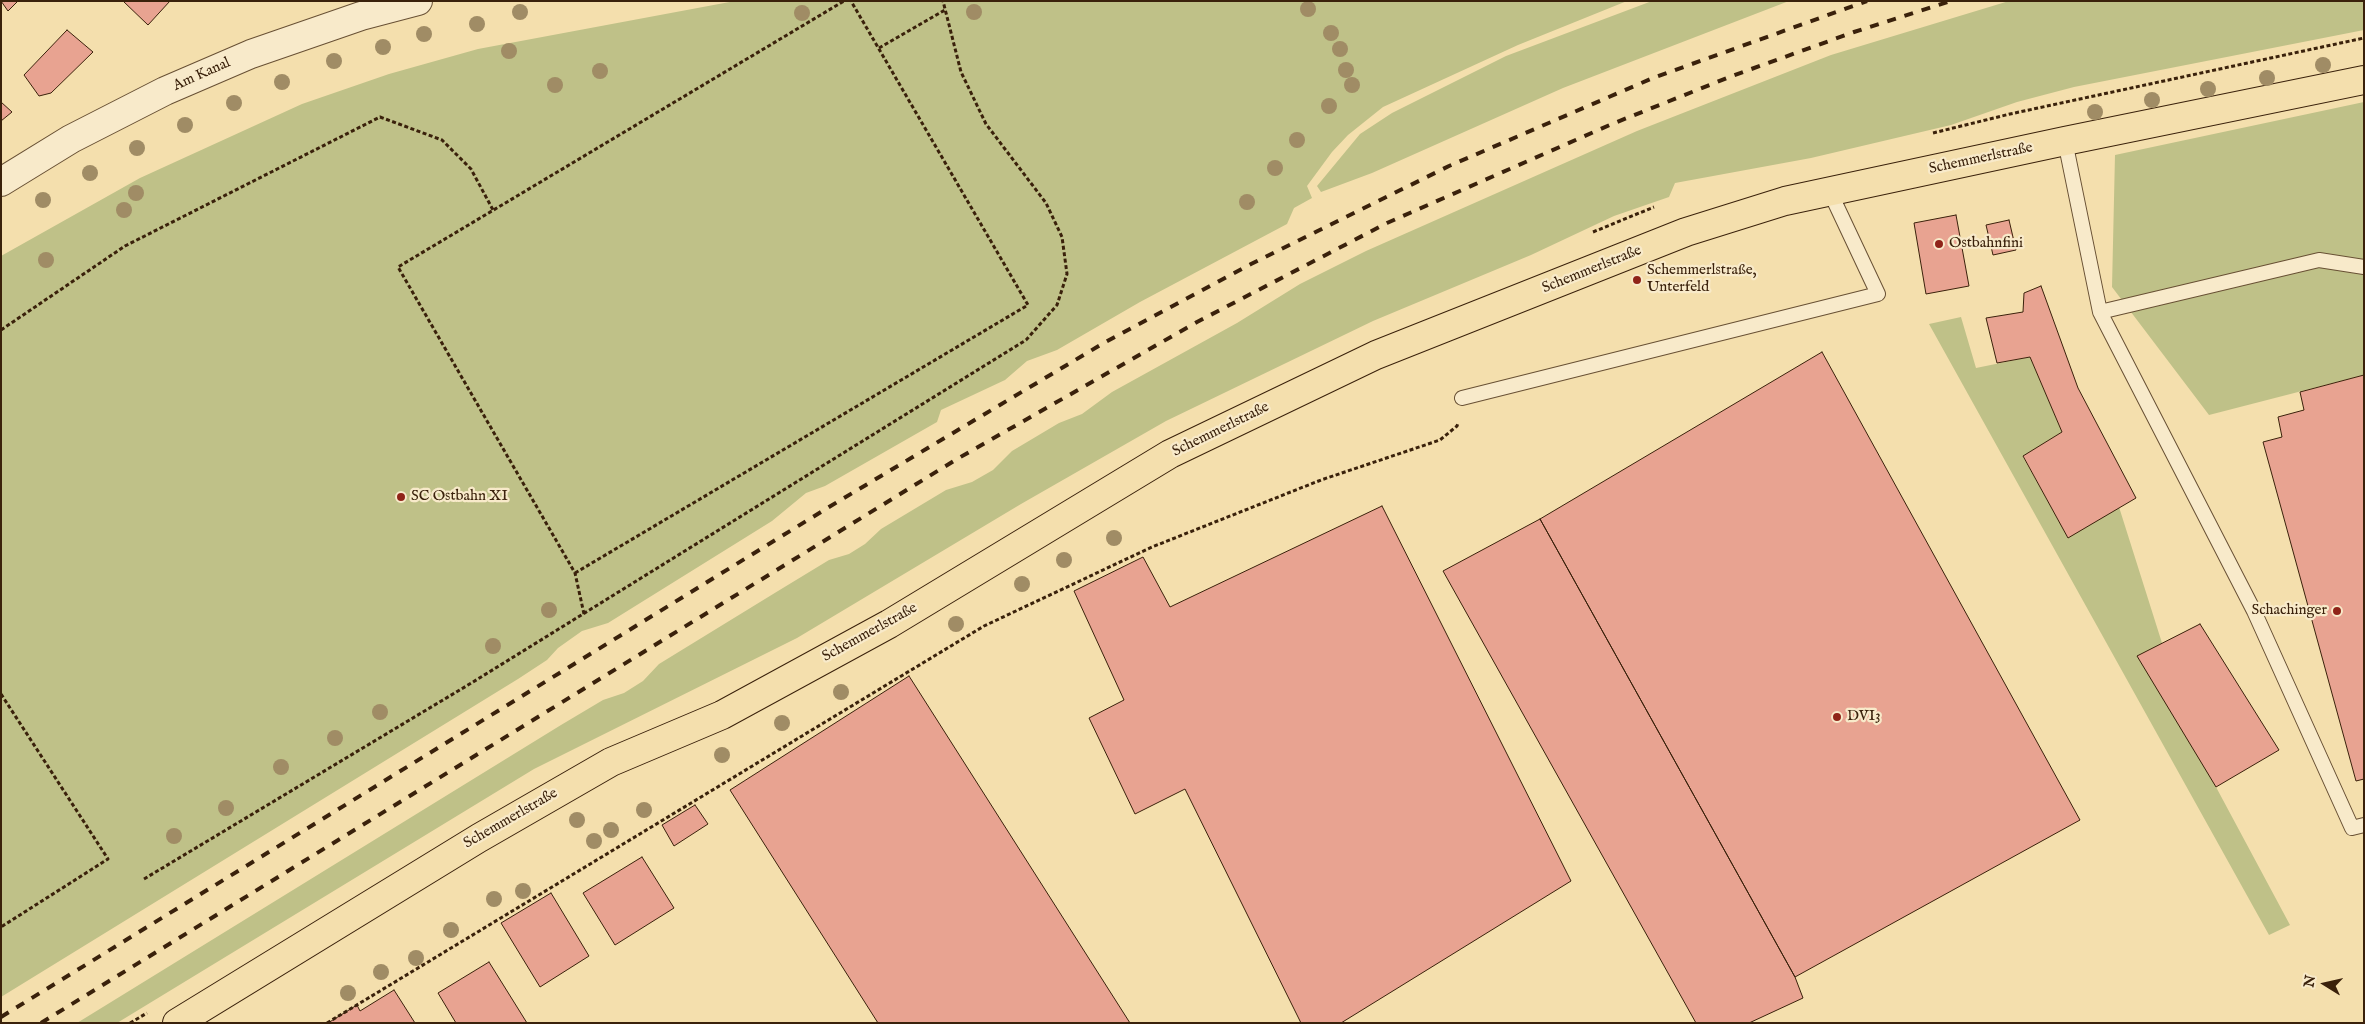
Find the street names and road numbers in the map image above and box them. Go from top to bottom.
street label: Am Kanal [171,54,233,96]
street label: Schemmerlstraße [1927,139,2035,179]
street label: Schemmerlstraße [1540,242,1644,298]
street label: Schemmerlstraße [1170,399,1272,461]
street label: Schemmerlstraße [819,600,921,666]
street label: Schemmerlstraße [461,785,561,853]

